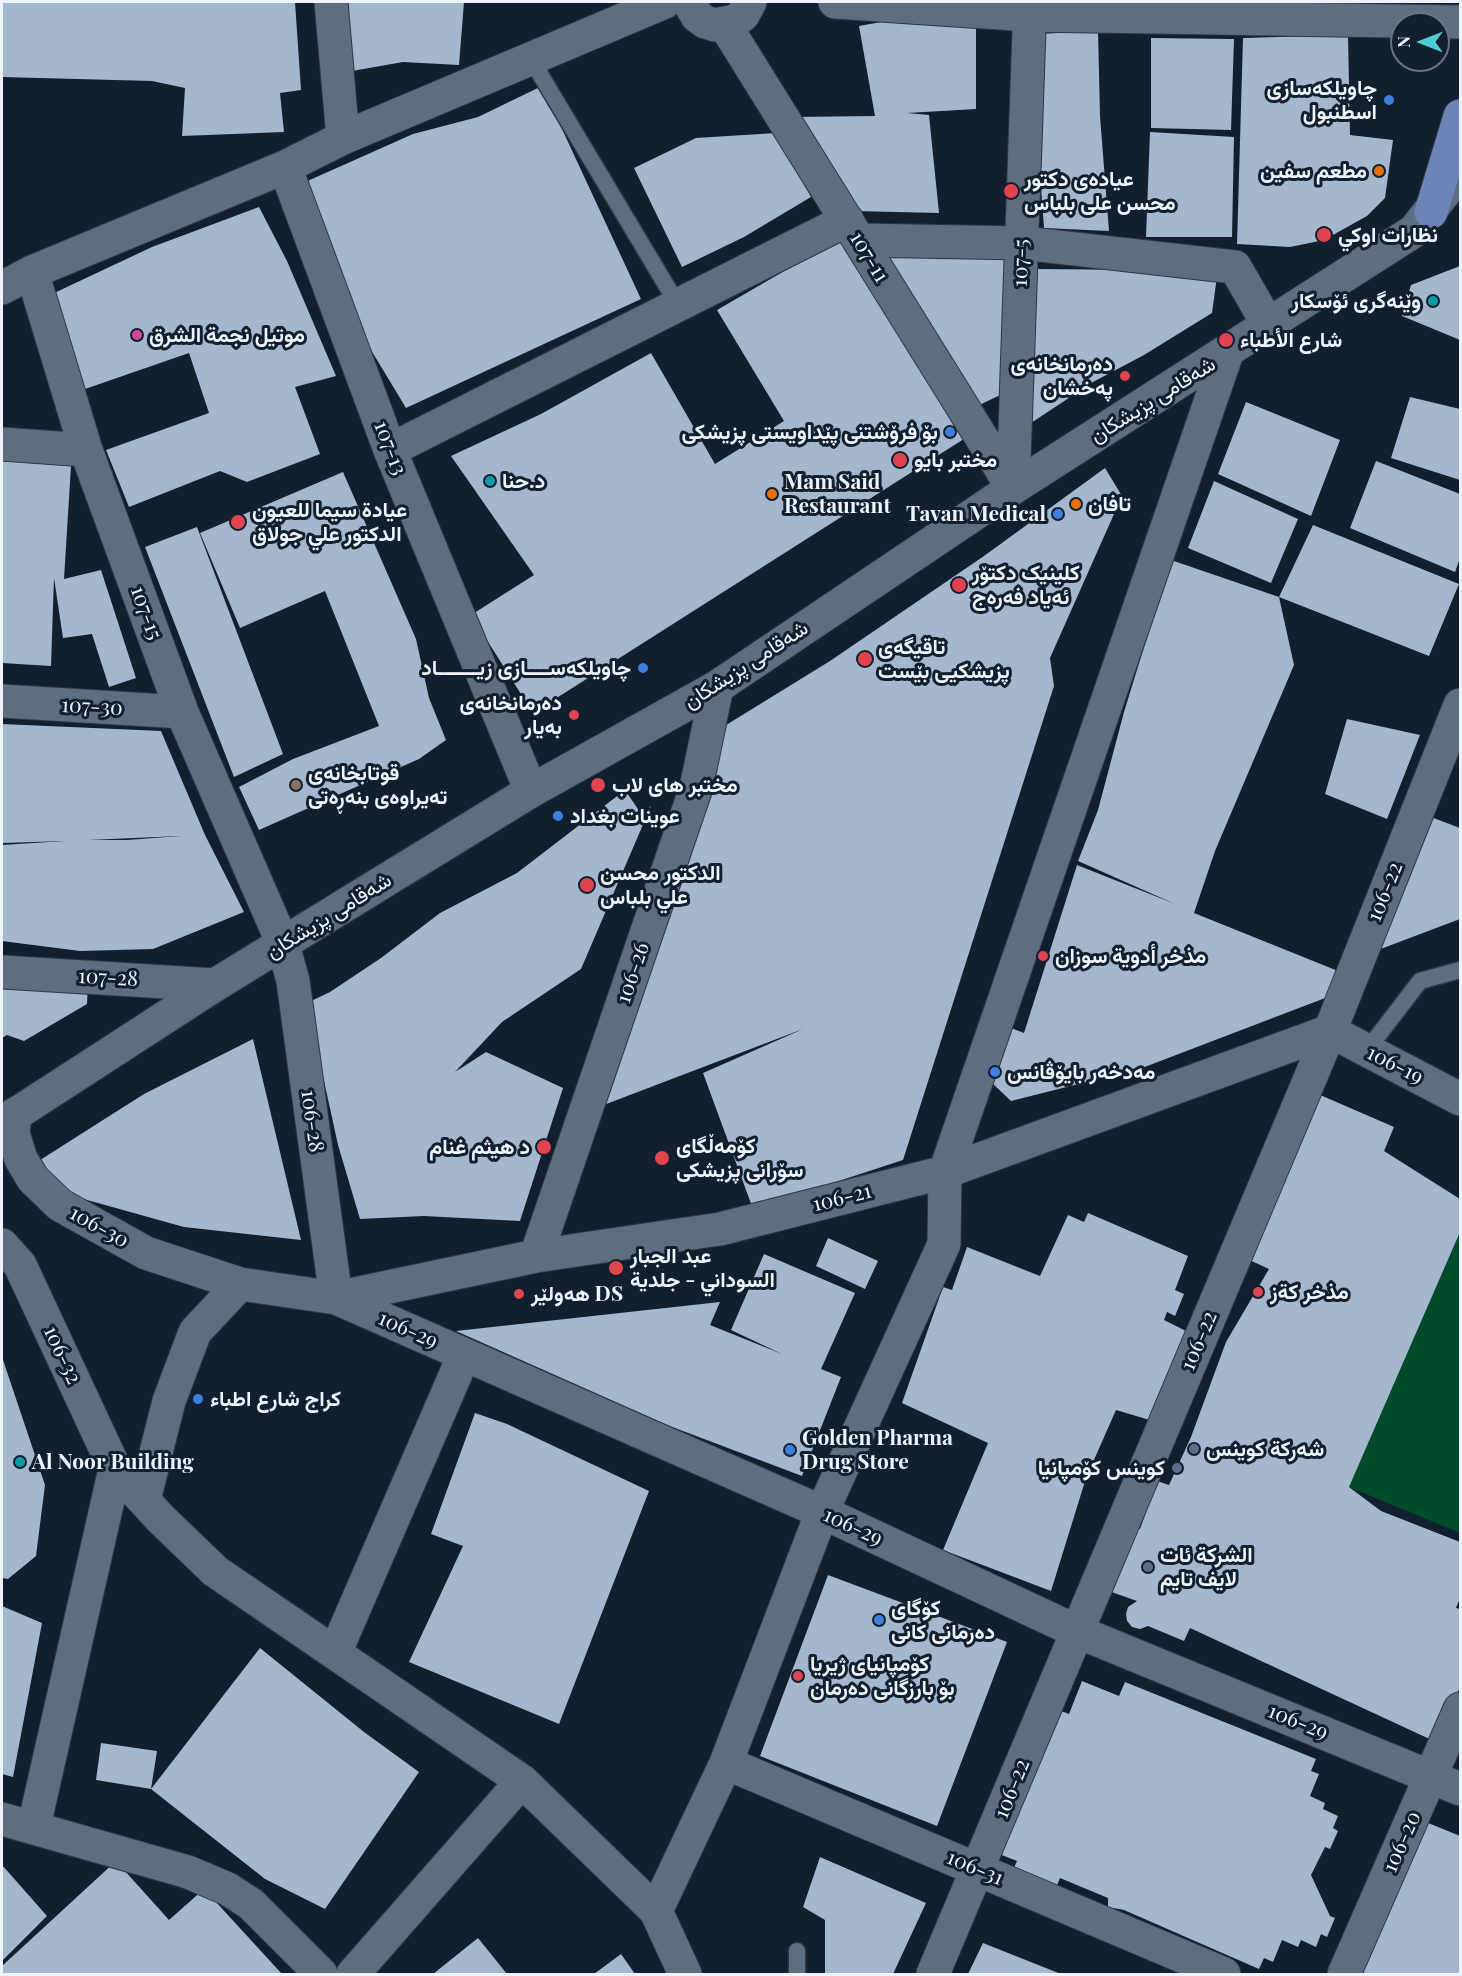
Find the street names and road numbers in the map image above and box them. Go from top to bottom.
street label: 107-11 [844,227,894,287]
street label: 107-5 [1008,239,1034,287]
street label: شەقامی پزیشکان [1086,351,1220,449]
street label: 107-13 [368,417,412,479]
street label: 107-15 [125,583,167,643]
street label: شەقامی پزیشکان [679,615,813,715]
street label: 107-30 [61,693,123,721]
street label: 106-22 [1362,859,1408,925]
street label: شەقامی پزیشکان [262,867,396,965]
street label: 106-26 [611,939,655,1007]
street label: 107-28 [77,964,139,992]
street label: 106-19 [1362,1040,1428,1090]
street label: 106-28 [295,1088,329,1154]
street label: 106-21 [810,1179,874,1217]
street label: 106-30 [65,1201,133,1253]
street label: 106-29 [374,1306,442,1354]
street label: 106-22 [1175,1308,1223,1374]
street label: 106-32 [38,1322,86,1388]
street label: 106-29 [819,1502,887,1552]
street label: 106-29 [1264,1699,1332,1745]
street label: 106-22 [989,1756,1035,1822]
street label: 106-20 [1377,1807,1427,1877]
street label: 106-31 [943,1845,1007,1891]

